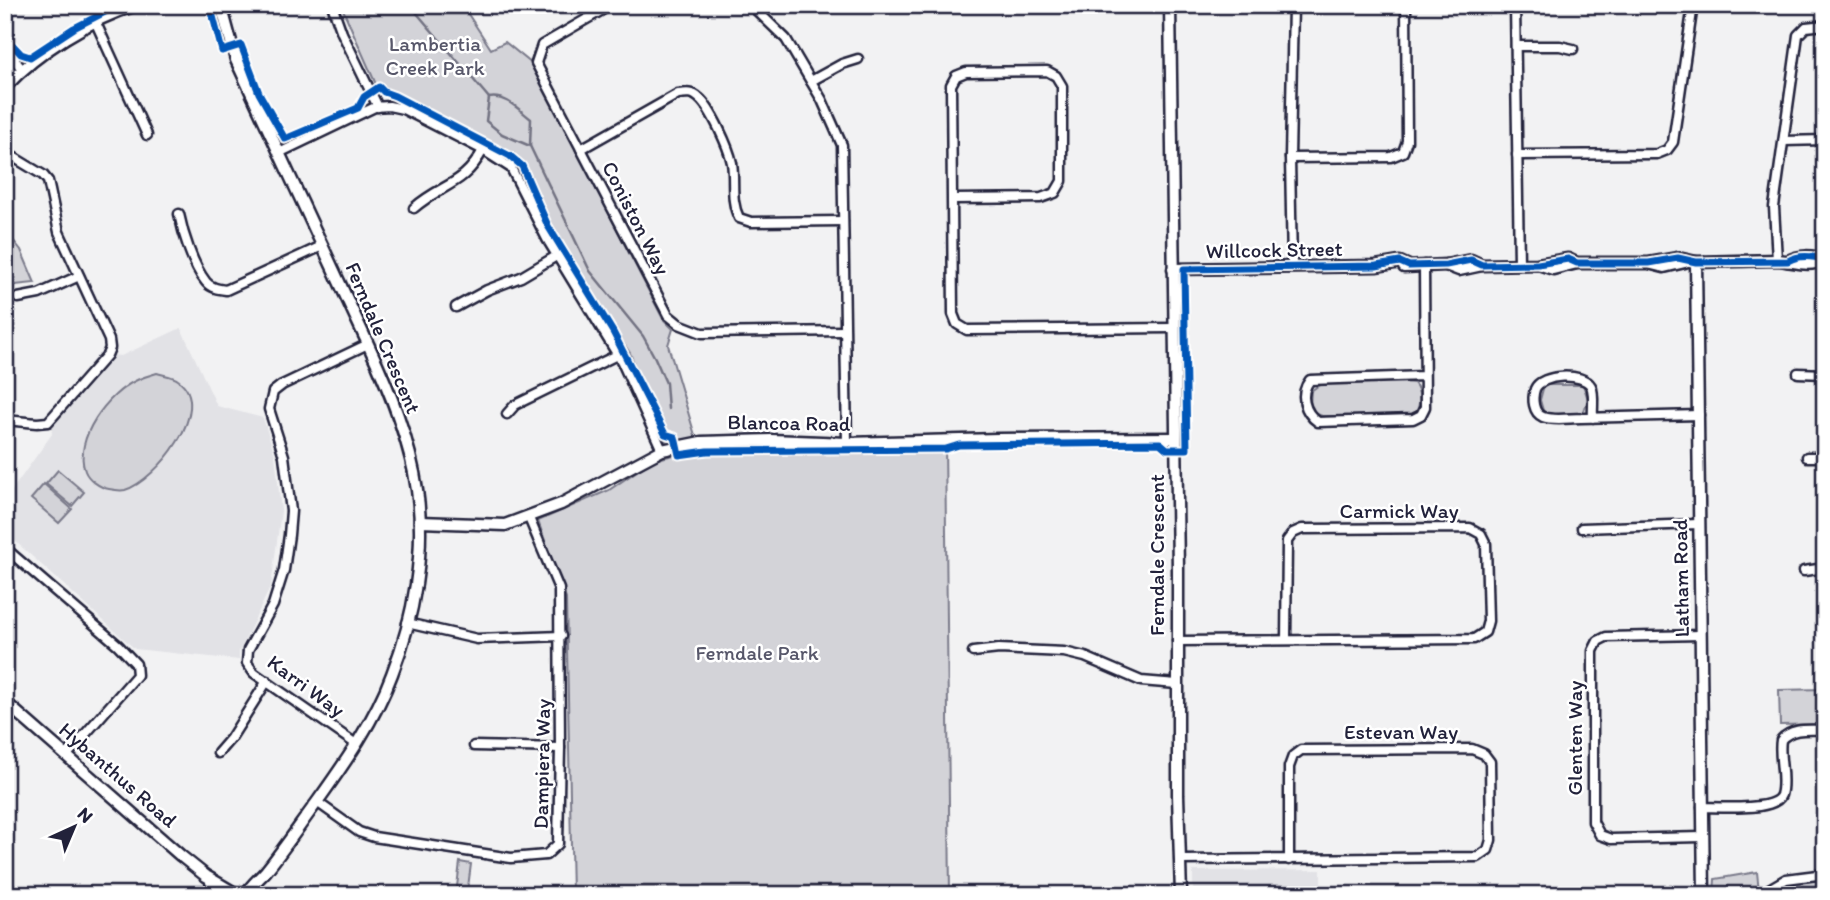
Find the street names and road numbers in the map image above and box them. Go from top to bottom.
street label: Coniston Way [597,157,676,279]
street label: Willcock Street [1205,236,1343,263]
street label: Ferndale Crescent [340,258,427,417]
street label: Blancoa Road [727,409,851,436]
street label: Ferndale Crescent [1144,474,1169,636]
street label: Carmick Way [1339,498,1459,523]
street label: Latham Road [1667,518,1694,638]
street label: Karri Way [263,649,350,722]
street label: Glenten Way [1562,680,1587,795]
street label: Dampiera Way [528,698,555,829]
street label: Hybanthus Road [54,717,183,833]
street label: Estevan Way [1344,719,1458,744]

